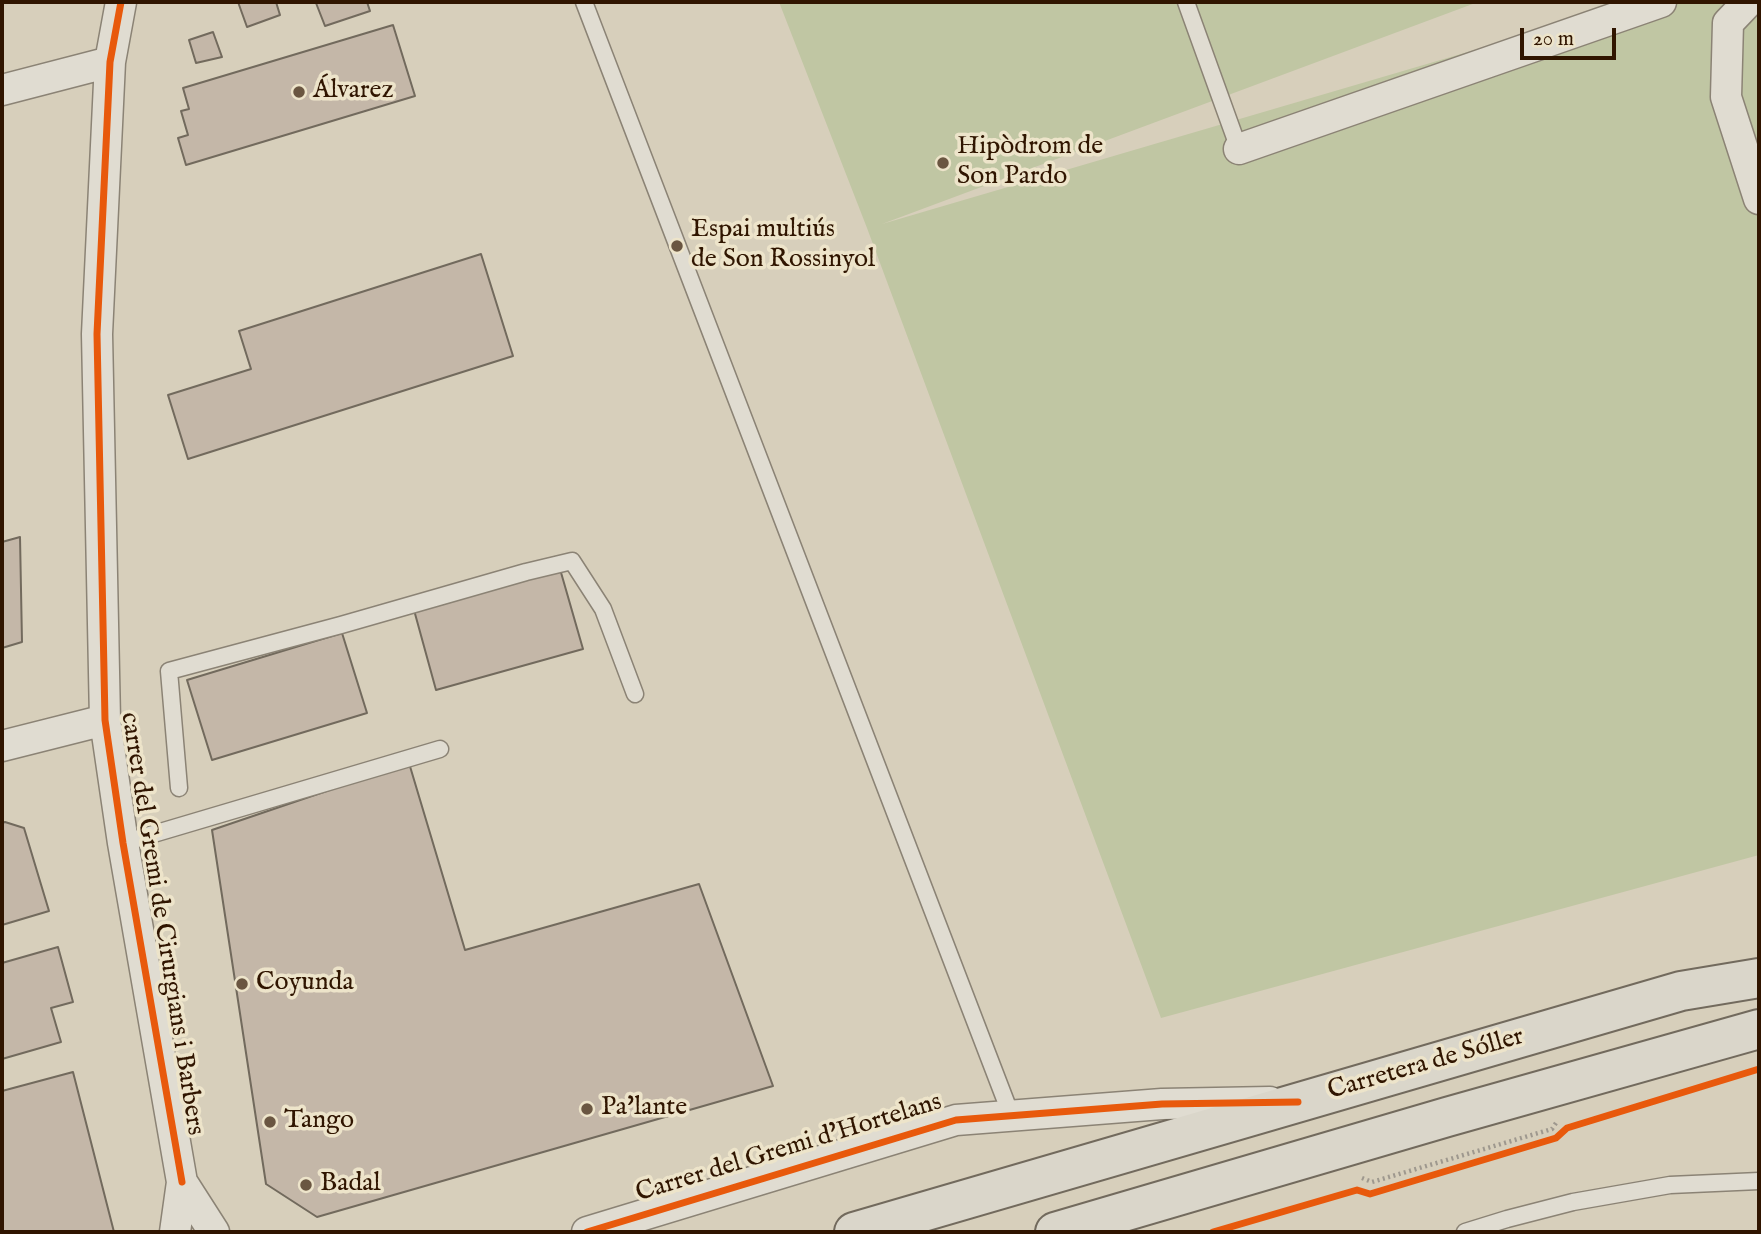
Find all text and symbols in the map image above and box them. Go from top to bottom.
scale bar [1523,14,1619,58]
text: 20 m [1533,26,1574,53]
place label: Álvarez [313,76,394,108]
marker: Álvarez [291,84,307,100]
place label: Hipòdrom de Son Pardo [957,132,1103,194]
marker: Hipòdrom de Son Pardo [935,155,951,171]
place label: Espai multiús de Son Rossinyol [691,215,875,276]
marker: Espai multiús de Son Rossinyol [669,238,685,254]
street label: carrer del Gremi de Cirurgians i Barbers [112,710,210,1138]
place label: Coyunda [256,968,354,1000]
marker: Coyunda [234,976,250,992]
street label: Carretera de Sóller [1324,1022,1528,1108]
street label: Carrer del Gremi d'Hortelans [632,1088,946,1210]
place label: Pa'lante [601,1093,687,1125]
marker: Pa'lante [579,1101,595,1117]
place label: Tango [284,1106,354,1138]
marker: Tango [262,1114,278,1130]
place label: Badal [320,1169,381,1201]
marker: Badal [298,1177,314,1193]

